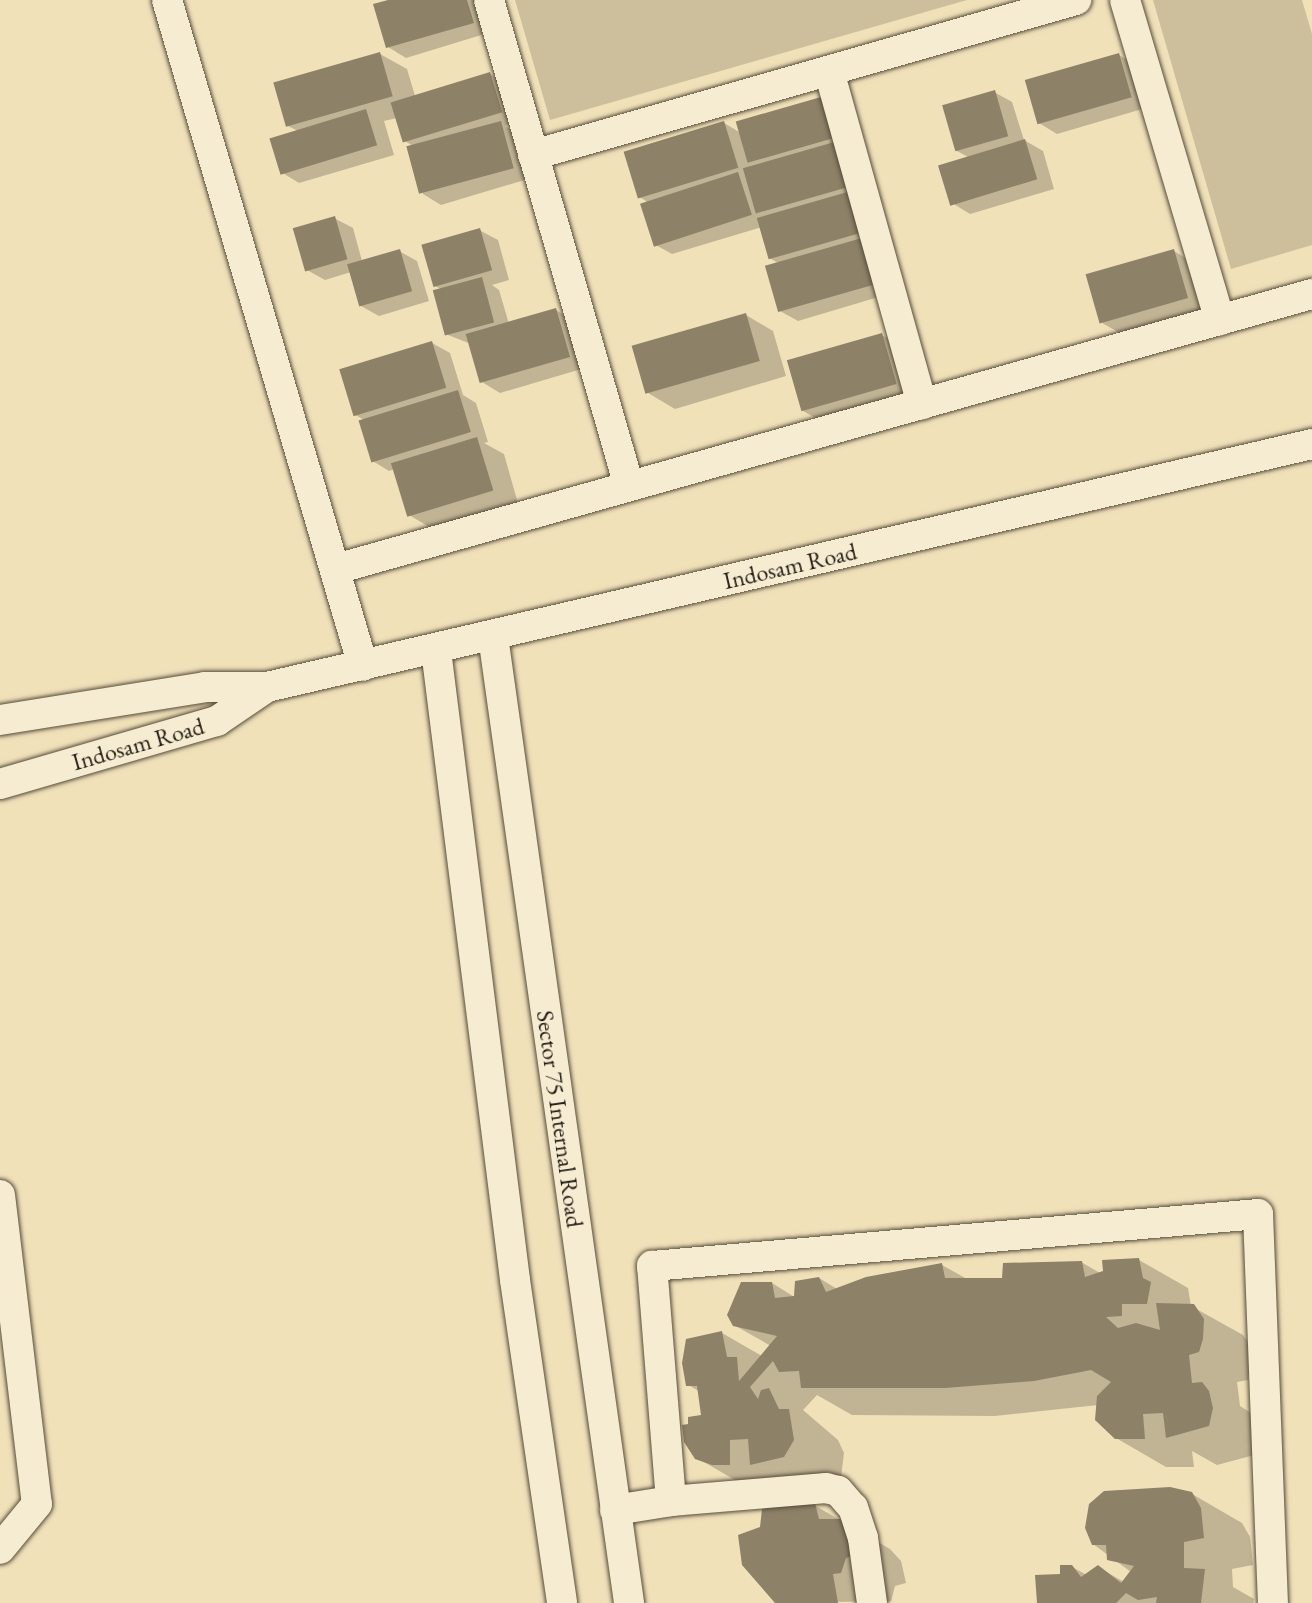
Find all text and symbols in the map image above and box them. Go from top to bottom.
street label: Indosam Road [721,537,859,595]
street label: Indosam Road [69,711,207,777]
street label: Sector 75 Internal Road [531,1009,589,1229]

